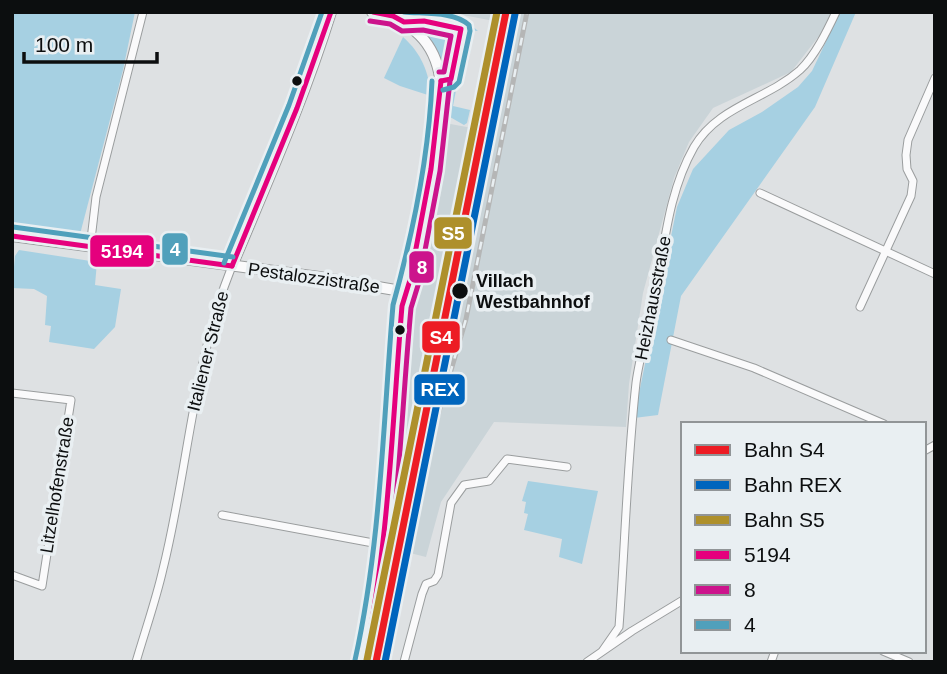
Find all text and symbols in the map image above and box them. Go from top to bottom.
scale bar [24,21,158,65]
text: 100 m [35,33,93,56]
unlabelled marker [290,74,304,88]
line badge: S5 [433,216,473,250]
text: S5 [441,223,465,244]
line badge: 4 [161,232,189,266]
line badge: 5194 [89,234,155,268]
street label: Heizhausstraße [631,234,675,362]
text: 4 [170,239,181,260]
text: 5194 [101,241,144,262]
line badge: 8 [408,250,435,284]
text: 8 [417,257,427,278]
street label: Pestalozzistraße [247,259,381,297]
place label: Villach Westbahnhof [476,271,591,312]
marker: Villach Westbahnhof [450,281,470,301]
street label: Italiener Straße [183,289,233,413]
line badge: S4 [421,320,461,354]
unlabelled marker [393,323,407,337]
text: S4 [429,327,453,348]
line badge: REX [413,373,466,406]
text: REX [420,379,460,400]
street label: Litzelhofenstraße [36,415,78,555]
legend [681,422,926,653]
text: Bahn S4 [744,438,825,461]
text: Bahn REX [744,473,842,496]
text: Bahn S5 [744,508,825,531]
text: 5194 [744,543,791,566]
text: 8 [744,578,756,601]
text: 4 [744,613,756,636]

